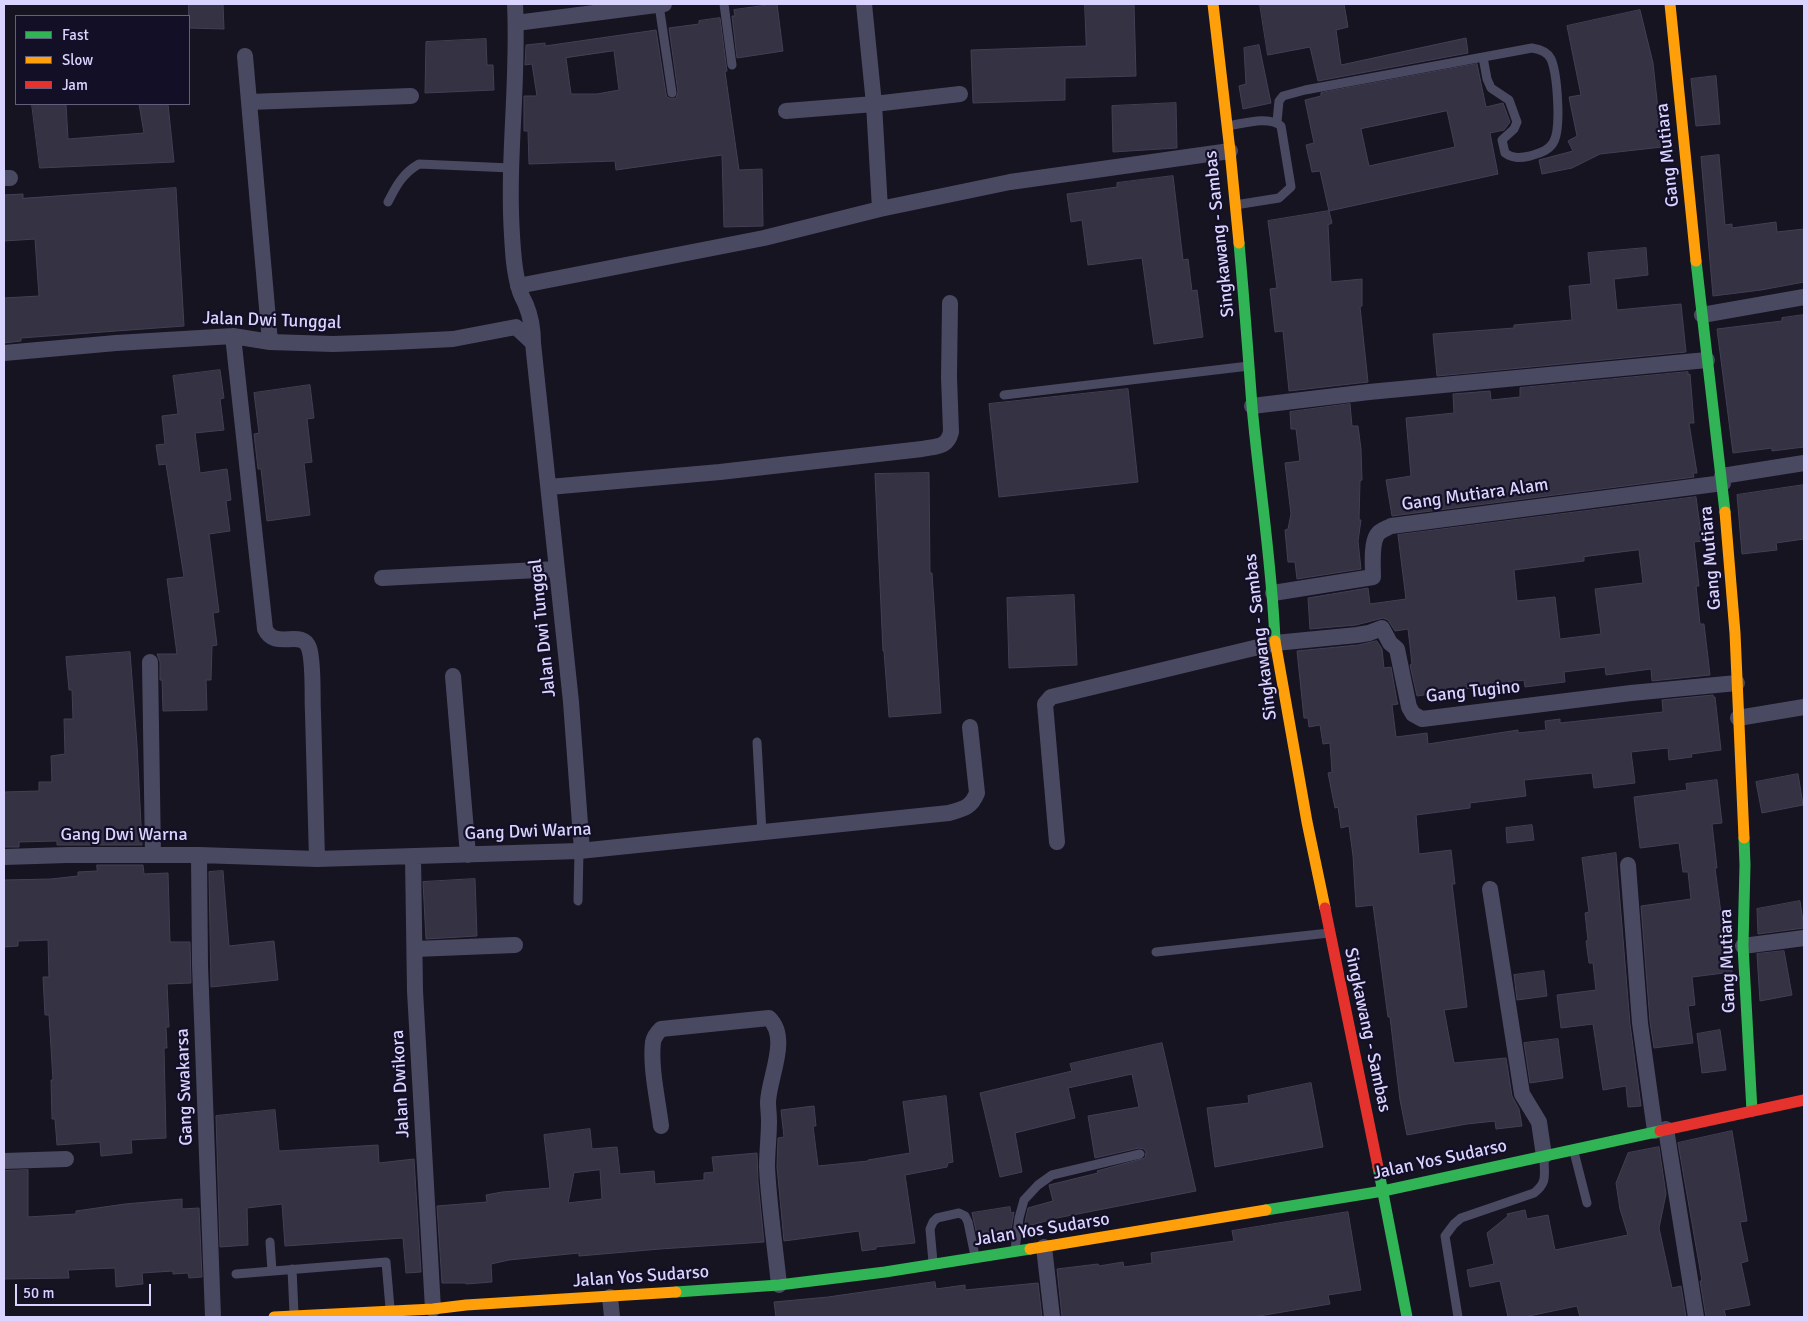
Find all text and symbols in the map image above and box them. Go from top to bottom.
legend [15,15,190,105]
text: Fast [62,26,89,44]
text: Slow [62,51,93,69]
text: Jam [62,76,88,94]
street label: Gang Mutiara [1652,102,1684,208]
street label: Singkawang - Sambas [1200,150,1240,318]
street label: Jalan Dwi Tunggal [202,308,342,334]
street label: Gang Mutiara Alam [1400,474,1550,516]
street label: Gang Mutiara [1696,505,1726,611]
street label: Singkawang - Sambas [1240,553,1282,721]
street label: Jalan Dwi Tunggal [525,558,561,698]
street label: Gang Tugino [1425,676,1521,708]
street label: Gang Dwi Warna [464,819,592,845]
street label: Gang Dwi Warna [60,824,188,846]
street label: Gang Mutiara [1715,908,1741,1014]
street label: Singkawang - Sambas [1339,946,1395,1114]
street label: Gang Swakarsa [172,1028,198,1146]
street label: Jalan Dwikora [387,1029,415,1139]
street label: Jalan Yos Sudarso [1371,1135,1509,1185]
street label: Jalan Yos Sudarso [973,1209,1111,1251]
street label: Jalan Yos Sudarso [572,1261,710,1293]
scale bar [18,1274,154,1306]
text: 50 m [23,1284,54,1302]

